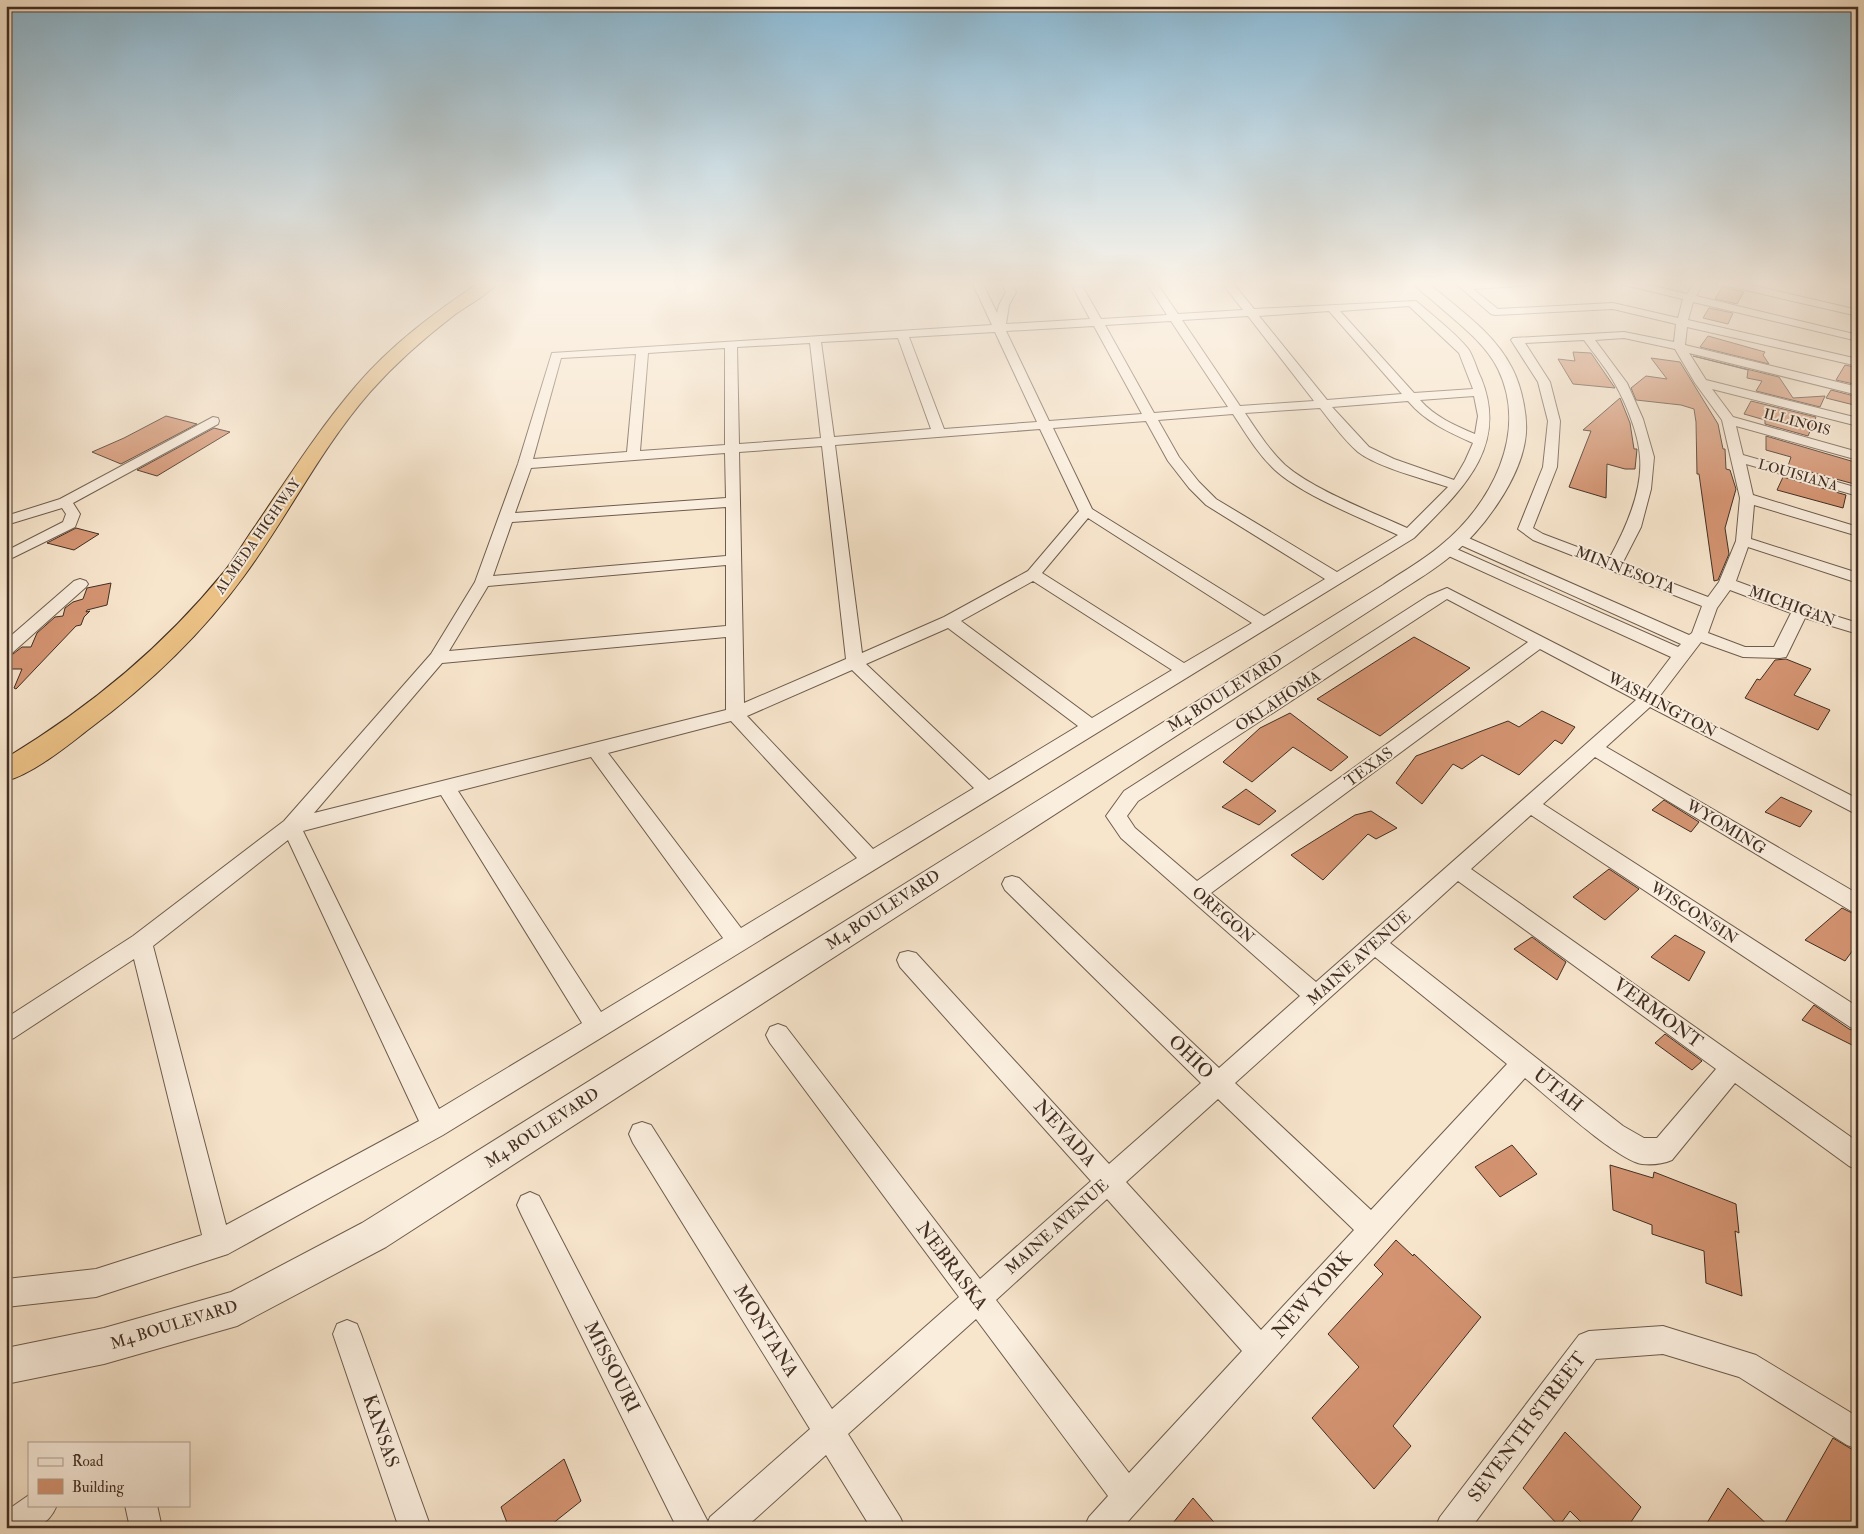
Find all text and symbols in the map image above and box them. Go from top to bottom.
street label: ILLINOIS [1762,405,1832,439]
street label: LOUISIANA [1756,455,1840,495]
street label: ALMEDA HIGHWAY [211,474,305,598]
street label: MINNESOTA [1572,542,1678,598]
street label: MICHIGAN [1746,581,1839,631]
street label: M4 BOULEVARD [1164,649,1286,737]
street label: OKLAHOMA [1232,666,1324,736]
street label: WASHINGTON [1603,667,1721,742]
street label: TEXAS [1341,743,1397,791]
street label: WYOMING [1682,795,1769,859]
street label: M4 BOULEVARD [822,866,944,954]
street label: WISCONSIN [1646,877,1742,949]
street label: OREGON [1188,882,1259,948]
street label: MAINE AVENUE [1303,906,1415,1010]
street label: VERMONT [1608,972,1708,1054]
street label: OHIO [1163,1030,1219,1084]
street label: UTAH [1528,1063,1588,1117]
street label: M4 BOULEVARD [481,1084,603,1172]
street label: NEVADA [1029,1094,1101,1172]
street label: MAINE AVENUE [1001,1175,1113,1279]
street label: NEBRASKA [911,1217,993,1315]
street label: NEW YORK [1267,1246,1358,1343]
street label: MONTANA [728,1280,804,1382]
street label: M4 BOULEVARD [108,1296,240,1354]
street label: MISSOURI [579,1317,645,1417]
street label: SEVENTH STREET [1463,1347,1591,1507]
street label: KANSAS [357,1391,405,1471]
legend [28,1442,190,1506]
text: Road [72,1452,104,1471]
text: Building [72,1478,124,1497]

